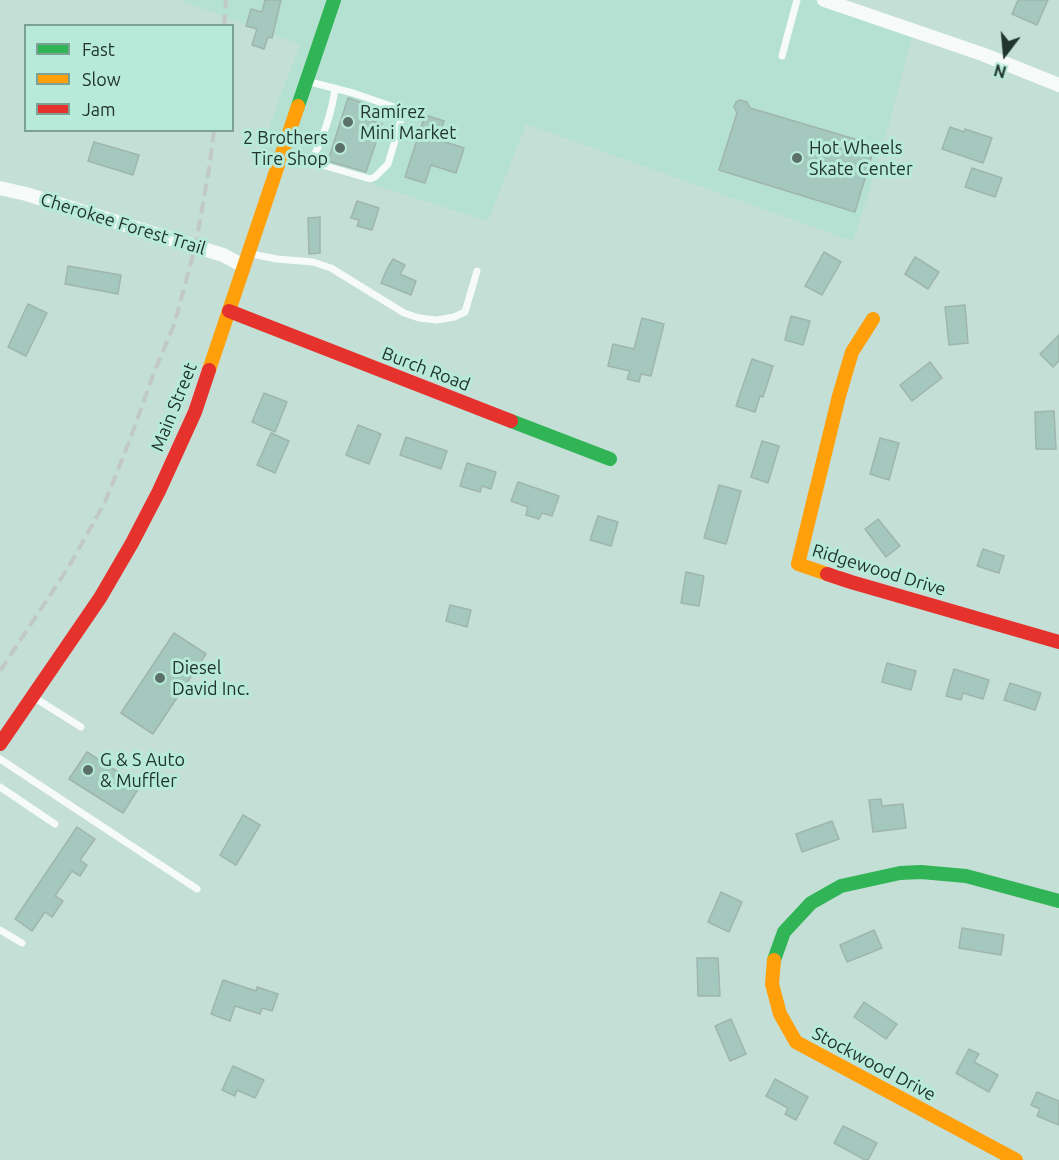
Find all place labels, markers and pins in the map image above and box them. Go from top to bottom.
place label: Ramírez Mini Market [360,101,456,144]
marker: Ramírez Mini Market [341,115,355,129]
place label: 2 Brothers Tire Shop [243,127,328,170]
place label: Hot Wheels Skate Center [809,137,913,180]
marker: 2 Brothers Tire Shop [333,141,347,155]
marker: Hot Wheels Skate Center [790,151,804,165]
place label: Diesel David Inc. [172,657,250,700]
marker: Diesel David Inc. [153,671,167,685]
place label: G & S Auto & Muffler [100,749,185,792]
marker: G & S Auto & Muffler [81,763,95,777]

